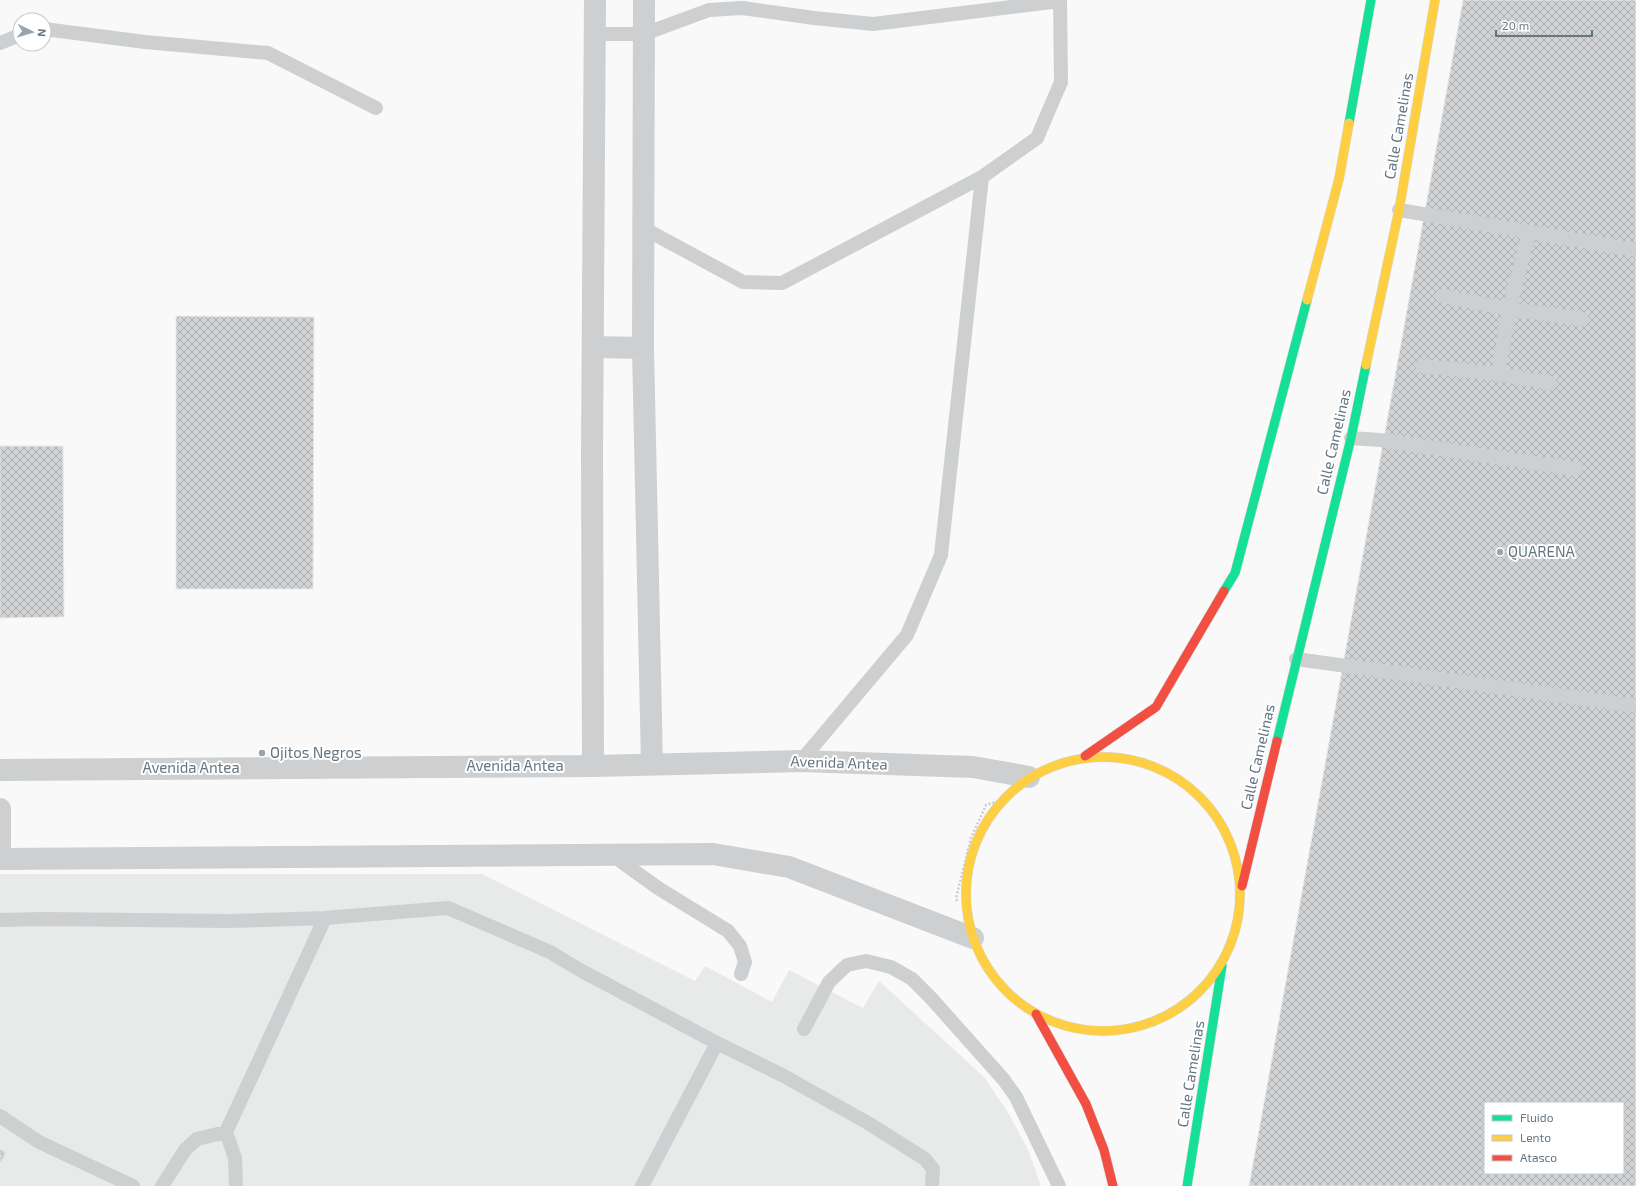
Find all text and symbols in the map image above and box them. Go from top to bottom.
north arrow [12,12,52,52]
scale bar [1496,12,1592,38]
text: 20 m [1502,18,1529,32]
text: N [36,28,49,37]
street label: Calle Camelinas [1380,71,1416,180]
street label: Calle Camelinas [1312,387,1354,496]
place label: QUARENA [1508,542,1576,561]
marker: QUARENA [1495,547,1505,557]
street label: Calle Camelinas [1236,702,1278,811]
place label: Ojitos Negros [270,743,362,762]
marker: Ojitos Negros [257,748,267,758]
street label: Avenida Antea [790,751,888,773]
street label: Avenida Antea [466,756,564,774]
street label: Avenida Antea [142,758,240,776]
street label: Calle Camelinas [1173,1019,1207,1129]
legend [1484,1102,1624,1174]
text: Fluido [1520,1110,1554,1124]
text: Lento [1520,1130,1551,1144]
text: Atasco [1520,1150,1557,1164]

